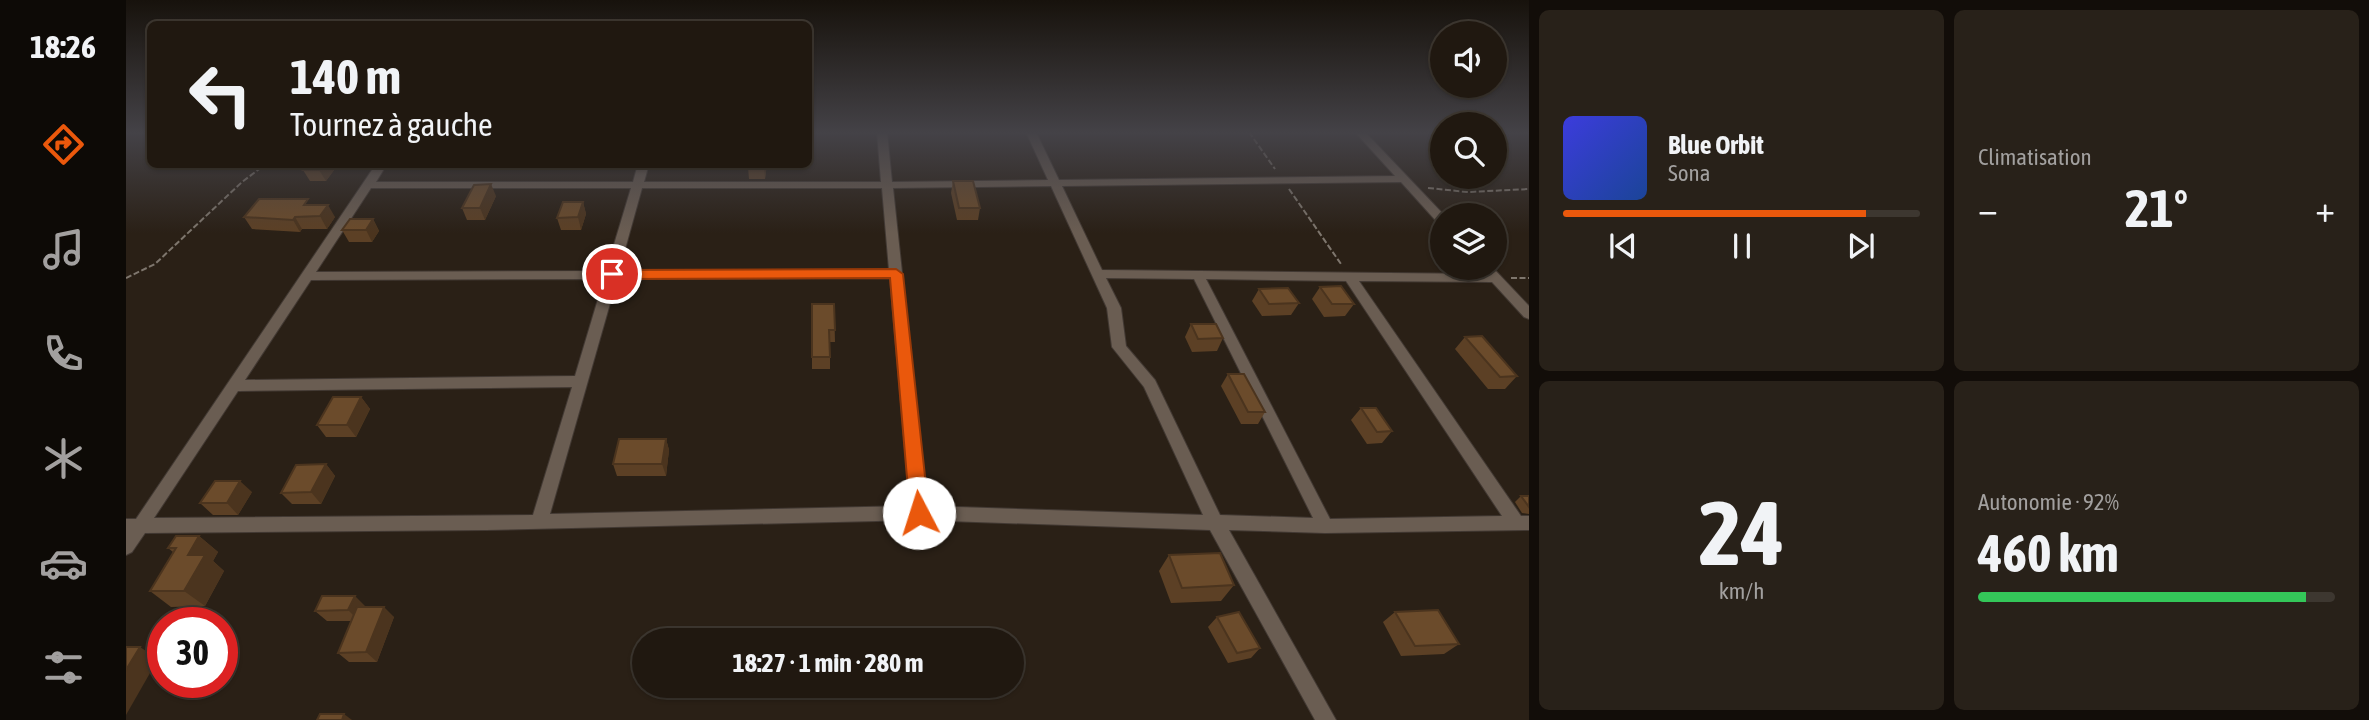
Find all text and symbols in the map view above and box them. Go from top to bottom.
map controls [1430,21,1507,280]
button: sound [1430,21,1507,98]
text: 18:26 [30,28,96,65]
text: 140 m [290,48,401,104]
icon: left [175,49,266,140]
text: Tournez à gauche [290,106,493,143]
button: search [1430,112,1507,189]
icon: directions [39,120,88,169]
text: Blue Orbit [1668,130,1764,160]
text: Climatisation [1978,144,2092,170]
text: Sona [1668,160,1710,186]
text: 21° [2125,178,2188,238]
text: − [1978,187,1998,230]
text: + [2315,187,2335,230]
button: layers [1430,203,1507,280]
icon: music [39,225,88,274]
icon: previous [1604,227,1642,265]
icon: pause [1723,227,1761,265]
icon: next [1842,227,1880,265]
pin [582,244,642,304]
icon: arrive [593,255,631,293]
icon: phone [39,329,88,378]
icon: climate [39,434,88,483]
position arrow [882,476,956,550]
text: 24 [1699,480,1784,584]
text: Autonomie · 92% [1978,489,2119,515]
text: 460 km [1978,523,2119,583]
icon: car [39,539,88,588]
text: km/h [1719,578,1764,604]
speed limit sign: 30 [147,607,238,698]
icon: filters [39,643,88,692]
text: 18:27 · 1 min · 280 m [733,648,923,678]

